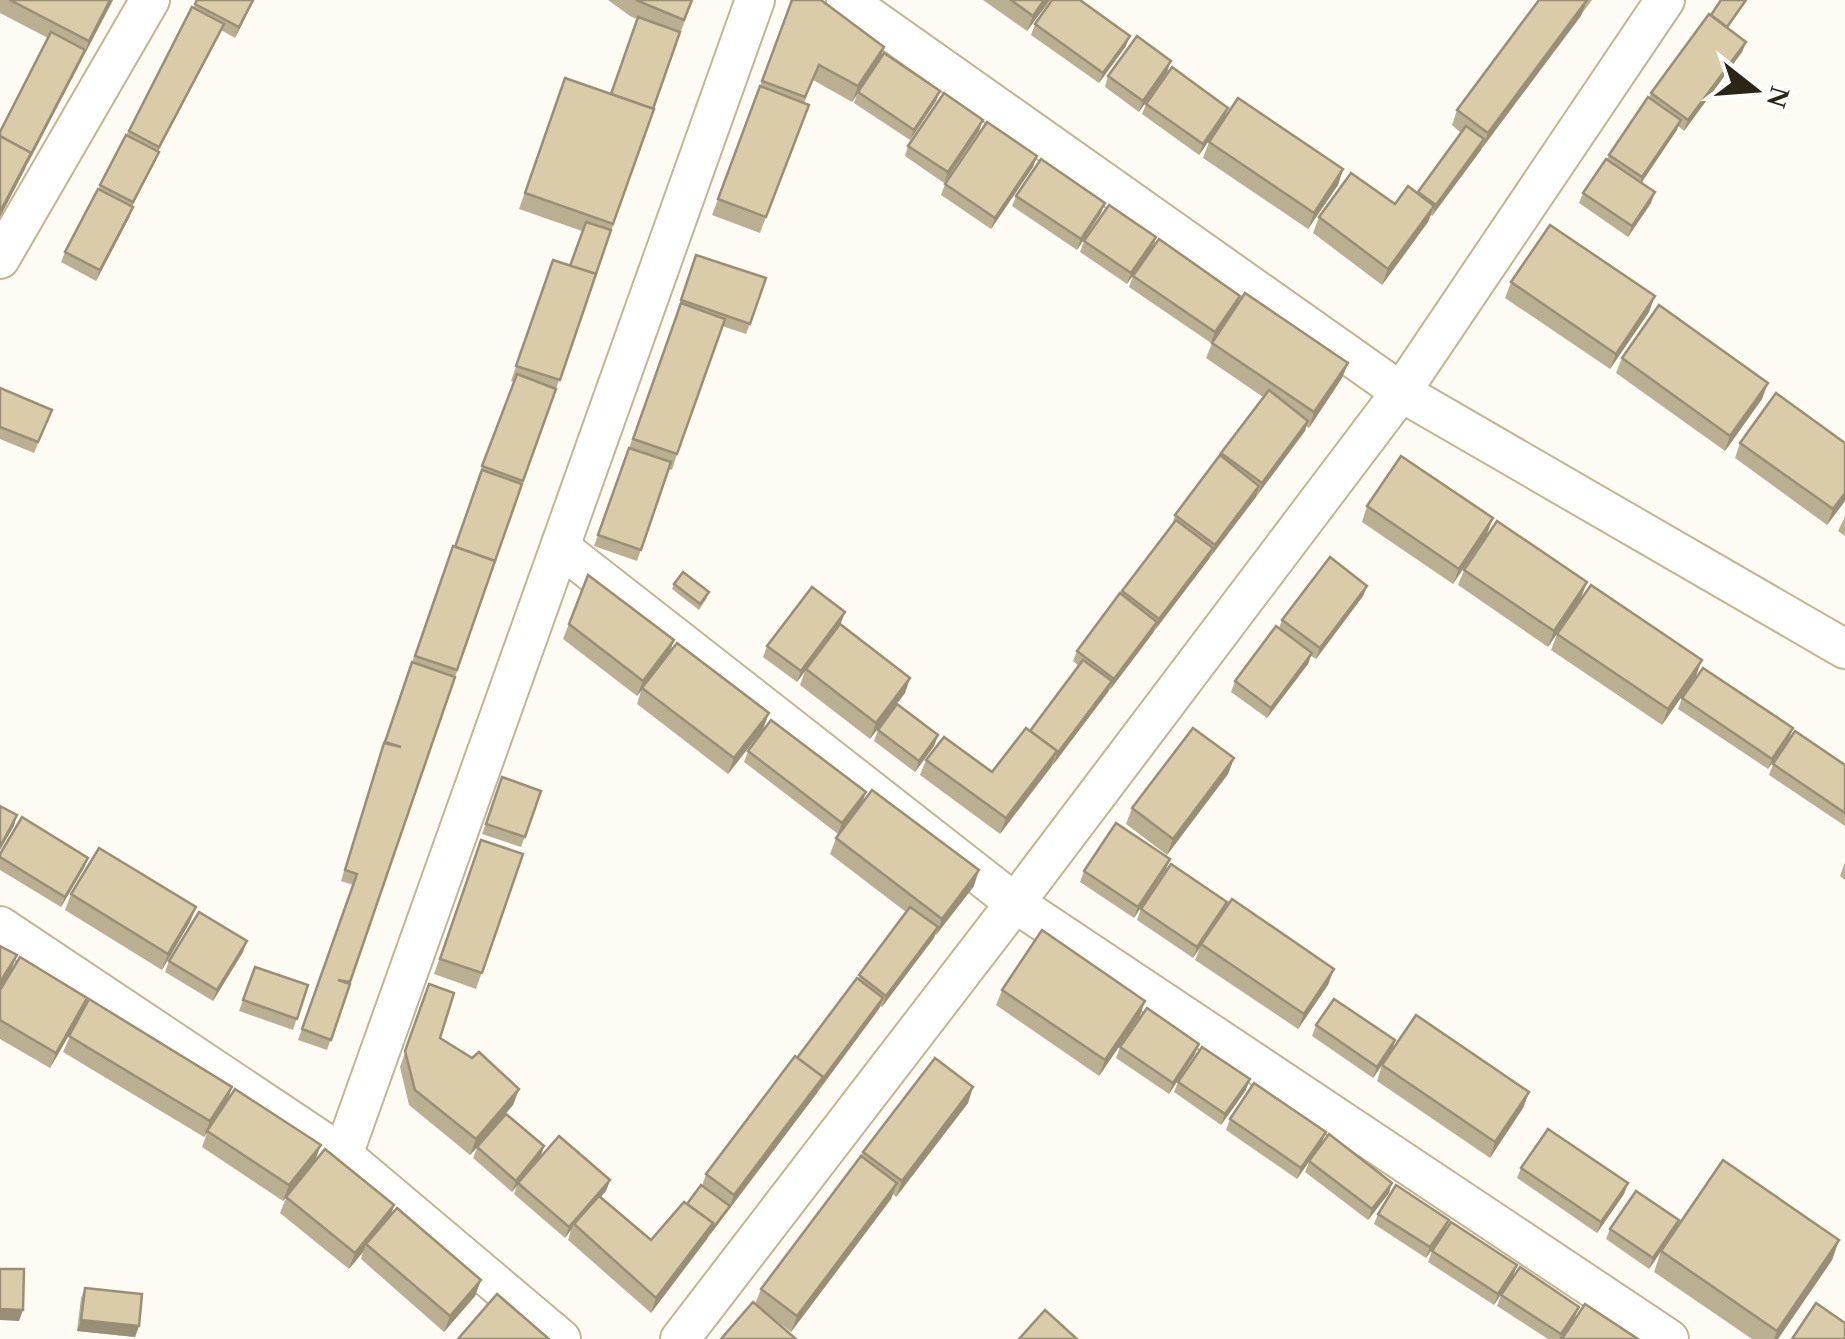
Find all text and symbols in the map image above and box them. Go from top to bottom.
north arrow [1705,40,1805,140]
text: N [1761,83,1796,111]

